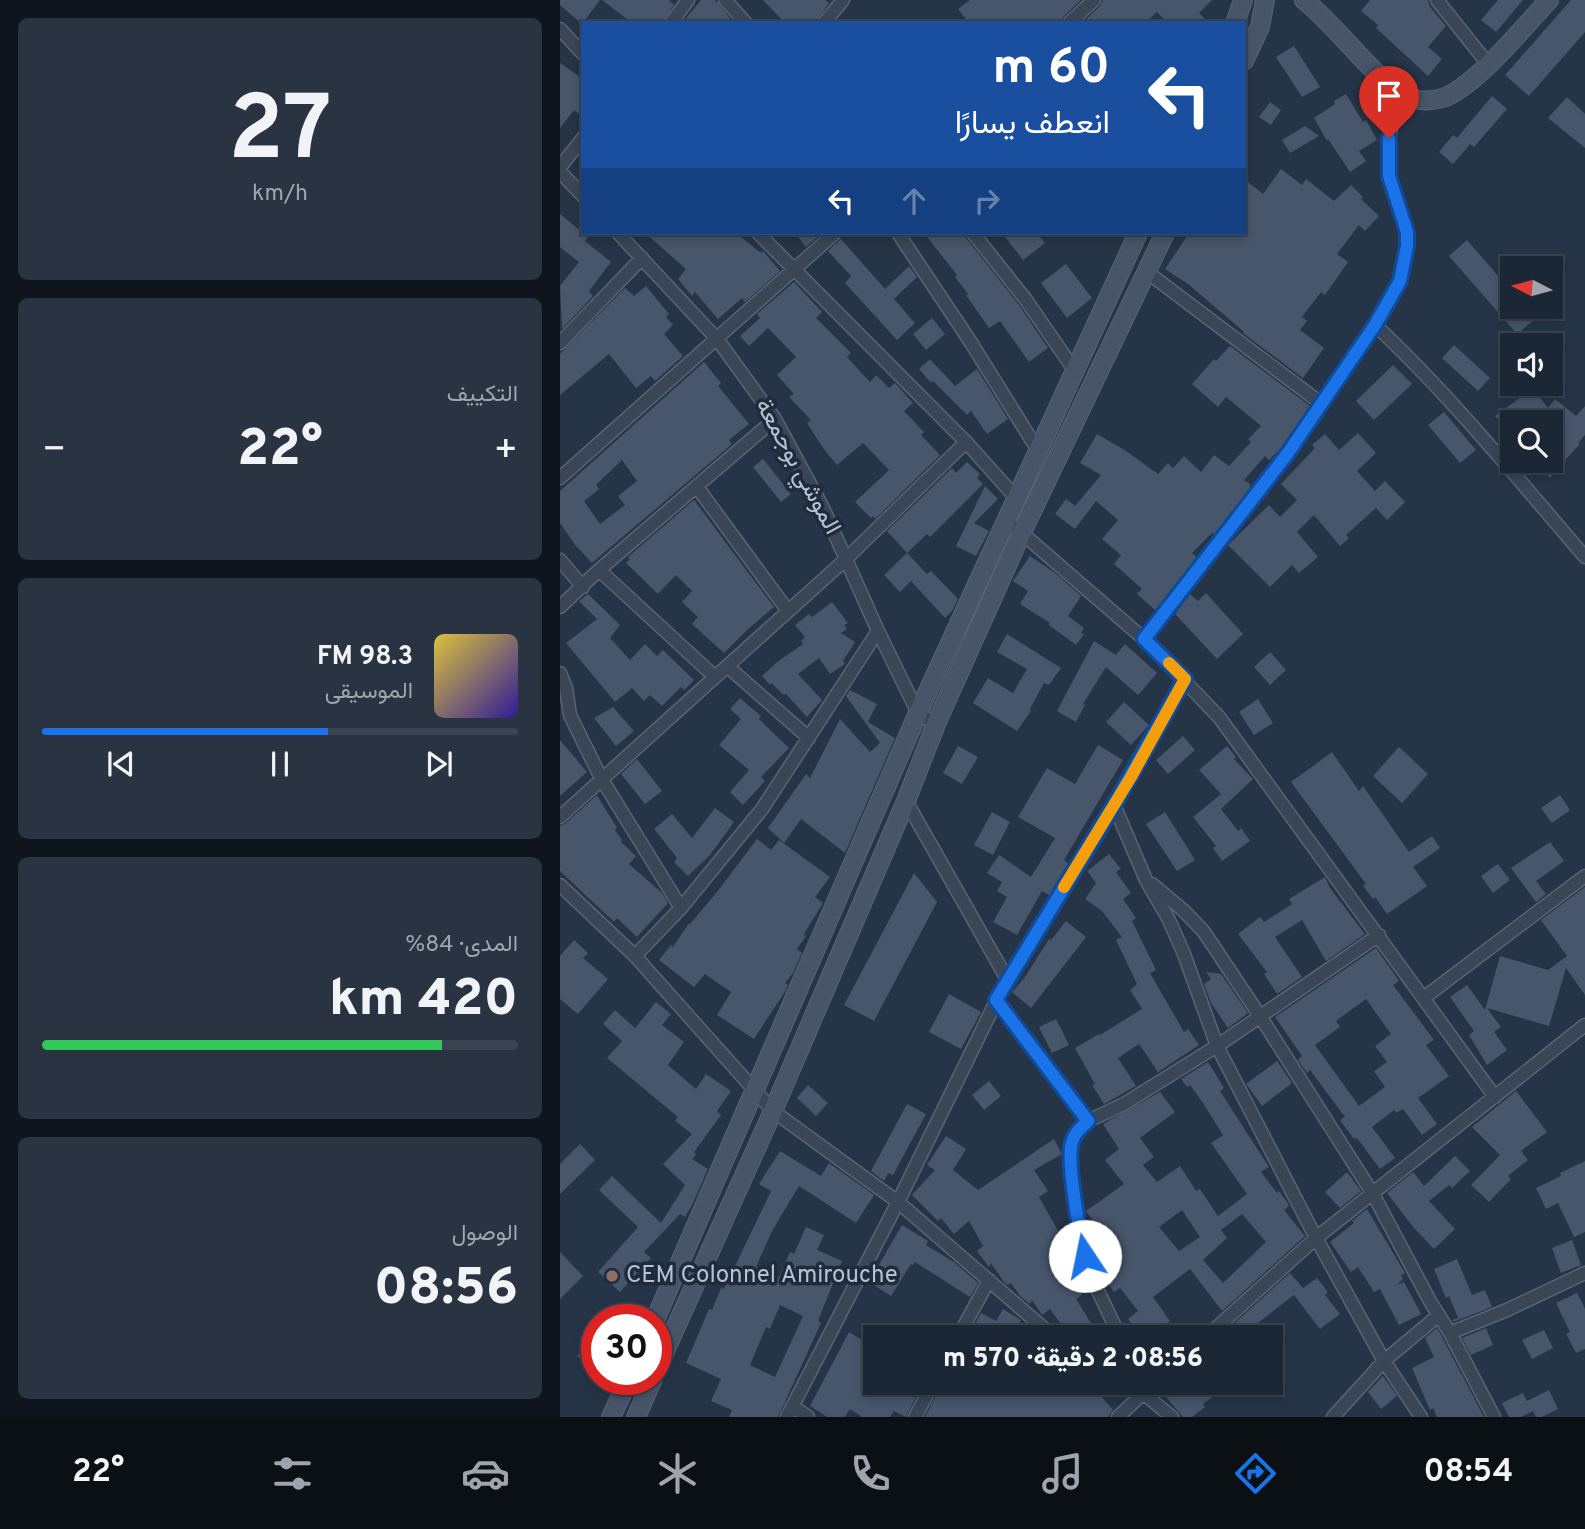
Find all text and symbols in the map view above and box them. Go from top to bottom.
text: 60 m [992,39,1110,101]
icon: left [1134,49,1225,140]
pin [1359,66,1419,138]
text: 27 [228,77,332,192]
icon: arrive [1370,77,1408,115]
text: انعطف يسارًا [955,105,1110,145]
text: km/h [252,180,308,209]
icon: left [822,182,860,220]
icon: ahead [895,182,933,220]
icon: right [968,182,1006,220]
north arrow [1500,256,1563,318]
map controls [1500,256,1563,473]
button: sound [1500,333,1563,396]
text: التكييف [447,381,518,410]
street label: الموشي بوجمعة [746,394,847,541]
button: search [1500,410,1563,473]
text: 22° [237,418,323,484]
text: − [42,427,67,476]
text: + [493,427,518,476]
text: 98.3 FM [317,641,413,674]
text: الموسيقى [325,678,413,707]
icon: previous [102,745,140,783]
icon: pause [261,745,299,783]
icon: next [420,745,458,783]
text: المدى · 84% [405,931,518,960]
text: 420 km [329,968,518,1034]
position arrow [1048,1219,1122,1293]
text: الوصول [452,1220,518,1249]
text: 08:56 [374,1257,518,1323]
place label: CEM Colonnel Amirouche [626,1261,898,1291]
marker: CEM Colonnel Amirouche [604,1268,620,1284]
speed limit sign: 30 [581,1304,672,1395]
text: 08:56 · 2 دقيقة · 570 m [943,1343,1203,1376]
icon: filters [268,1449,317,1498]
icon: car [461,1449,510,1498]
icon: climate [653,1449,702,1498]
icon: phone [846,1449,895,1498]
icon: music [1038,1449,1087,1498]
icon: directions [1231,1449,1280,1498]
text: 22° [72,1453,124,1493]
text: 08:54 [1424,1453,1513,1493]

